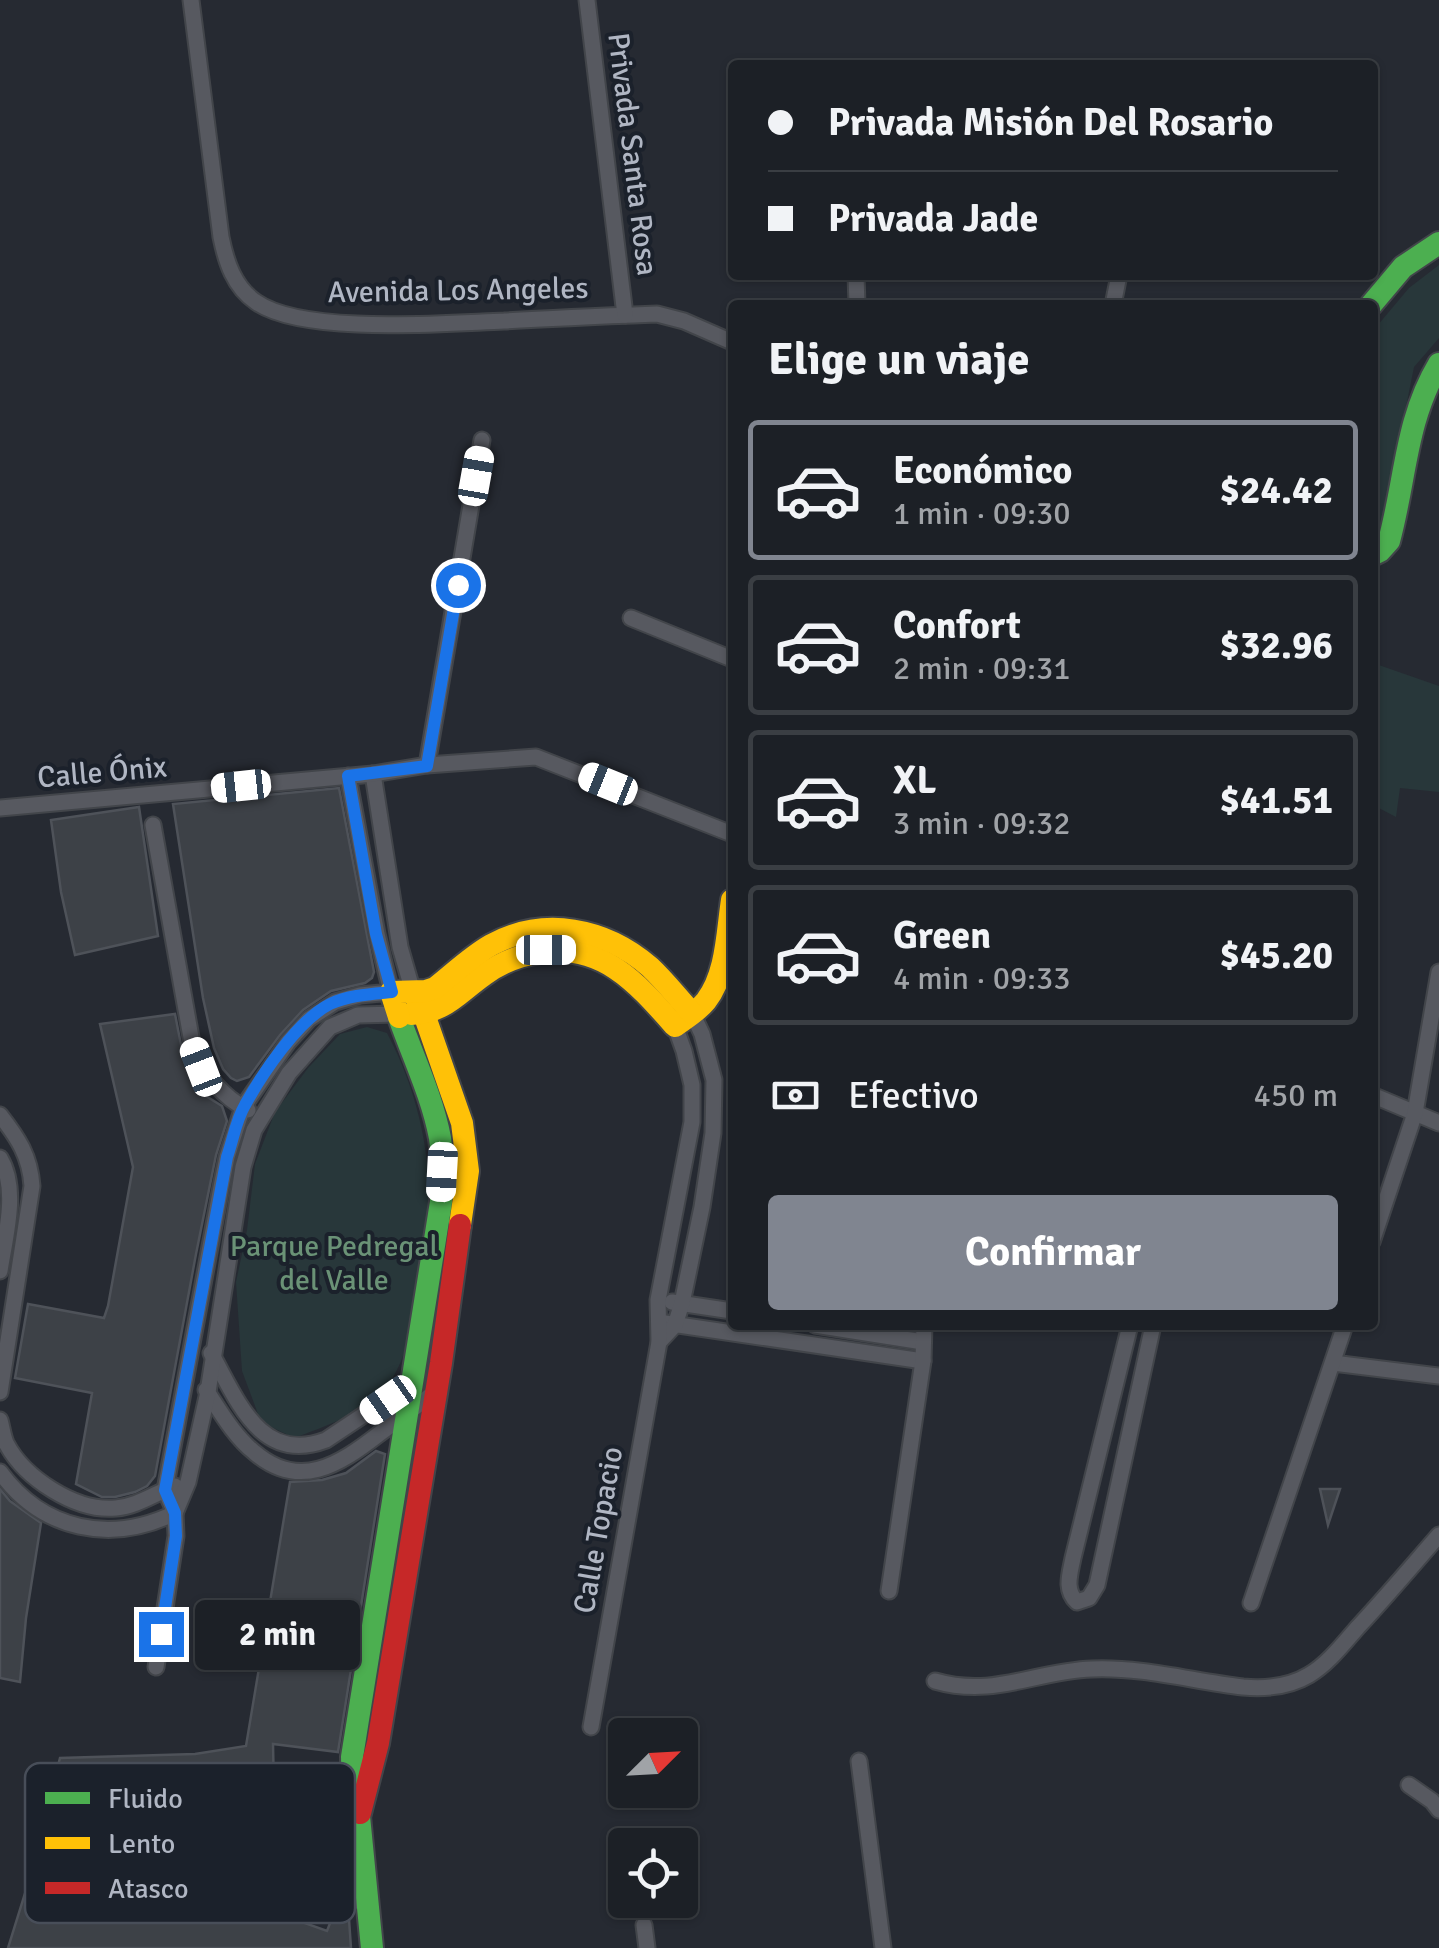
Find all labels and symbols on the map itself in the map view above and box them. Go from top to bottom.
street label: Privada Santa Rosa [599,30,666,278]
street label: Avenida Los Angeles [327,270,589,311]
car [456,444,496,508]
route start [436,563,481,608]
street label: Calle Ónix [36,748,168,797]
car [575,759,641,809]
car [210,768,272,804]
car [516,935,576,965]
car [176,1034,226,1100]
car [425,1141,459,1203]
park label: Parque Pedregal del Valle [230,1228,438,1299]
car [355,1371,421,1429]
street label: Calle Topacio [566,1444,631,1616]
callout: 2 min [196,1599,361,1669]
route end [139,1612,184,1657]
north arrow [608,1718,698,1808]
legend [25,1763,355,1923]
text: Fluido [108,1782,183,1816]
text: Lento [108,1827,175,1861]
text: Atasco [108,1872,188,1906]

